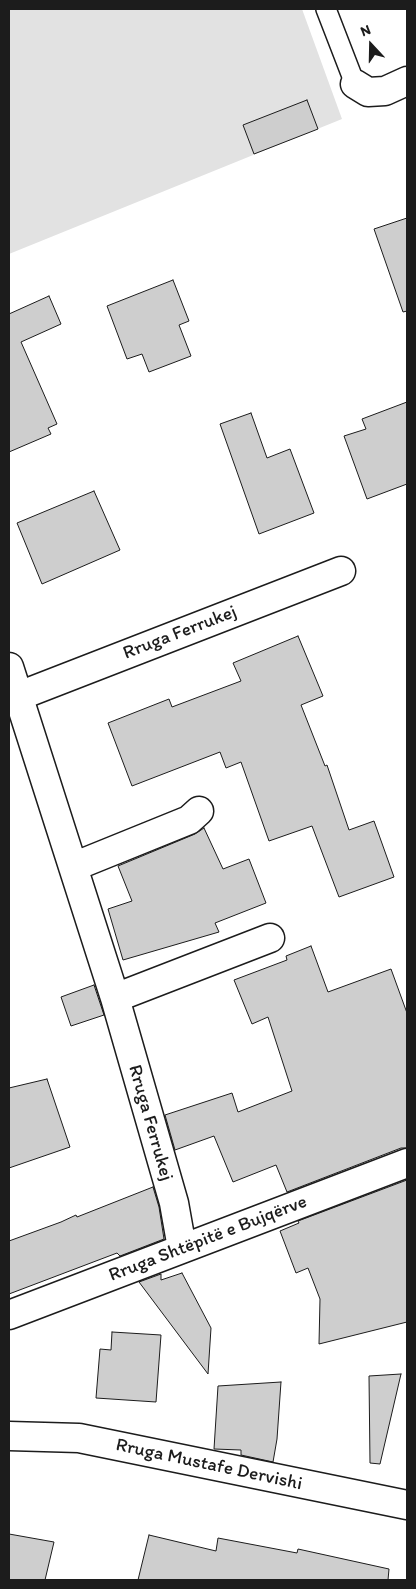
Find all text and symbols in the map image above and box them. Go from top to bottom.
north arrow [346,20,396,70]
text: N [358,21,373,40]
street label: Rruga Ferrukej [120,601,240,665]
street label: Rruga Ferrukej [123,1062,177,1184]
street label: Rruga Shtëpitë e Bujqërve [106,1191,310,1287]
street label: Rruga Mustafe Dervishi [114,1434,304,1496]

